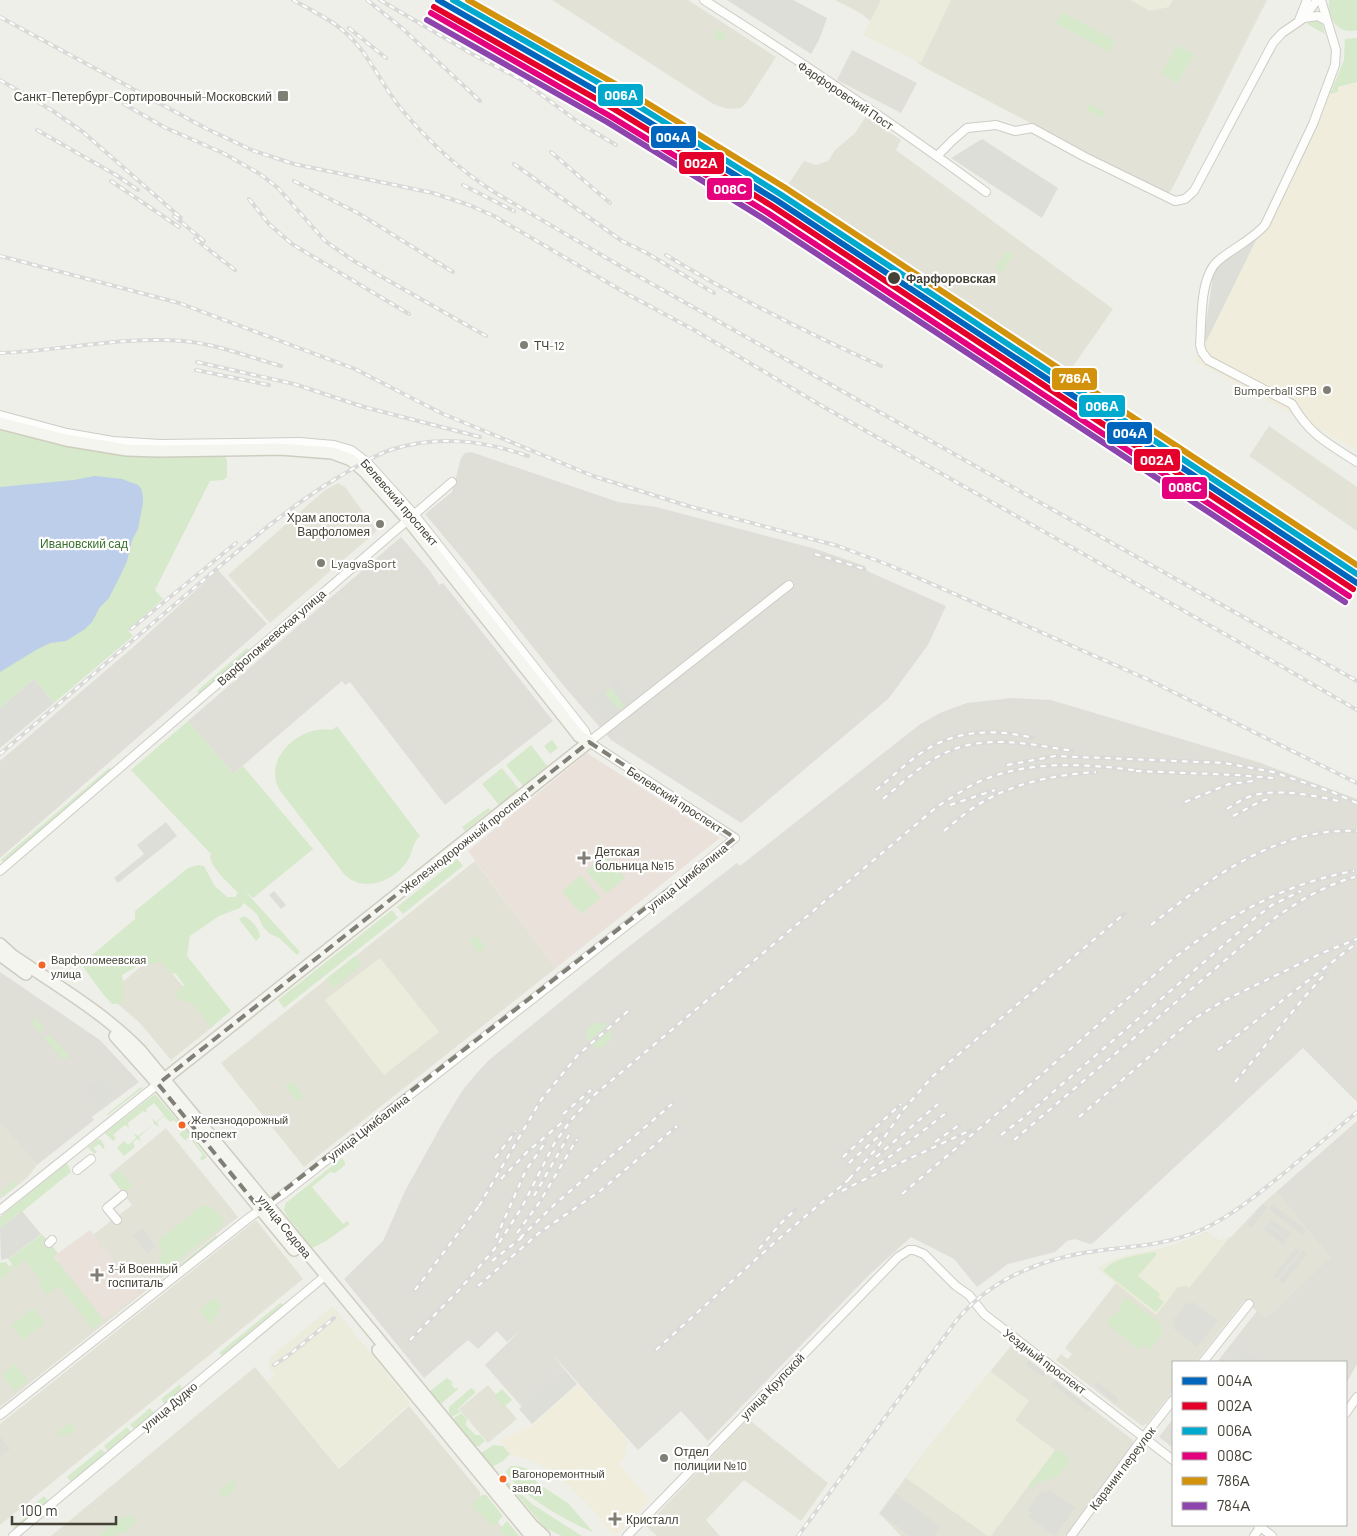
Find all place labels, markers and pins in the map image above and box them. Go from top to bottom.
place label: Санкт-Петербург-Сортировочный-Московский [14,89,272,104]
marker: Санкт-Петербург-Сортировочный-Московский [276,89,290,103]
marker: Фарфоровская [886,270,902,286]
place label: Фарфоровская [906,271,996,286]
place label: ТЧ-12 [534,338,565,352]
marker: ТЧ-12 [518,339,530,351]
place label: Bumperball SPB [1234,383,1317,397]
marker: Bumperball SPB [1321,384,1333,396]
place label: Храм апостола Варфоломея [287,510,370,539]
marker: Храм апостола Варфоломея [374,518,386,530]
place label: LyagvaSport [331,556,396,570]
marker: LyagvaSport [315,557,327,569]
place label: Детская больница №15 [595,844,674,873]
marker: Детская больница №15 [577,851,591,865]
place label: Варфоломеевская улица [51,953,146,980]
marker: Варфоломеевская улица [37,960,47,970]
place label: Железнодорожный проспект [191,1113,288,1140]
marker: Железнодорожный проспект [177,1120,187,1130]
place label: 3-й Военный госпиталь [108,1261,178,1289]
marker: 3-й Военный госпиталь [90,1268,104,1282]
place label: Отдел полиции №10 [674,1444,747,1473]
marker: Отдел полиции №10 [658,1452,670,1464]
place label: Вагоноремонтный завод [512,1467,605,1494]
marker: Вагоноремонтный завод [498,1474,508,1484]
marker: Кристалл [608,1512,622,1526]
place label: Кристалл [626,1512,678,1527]

